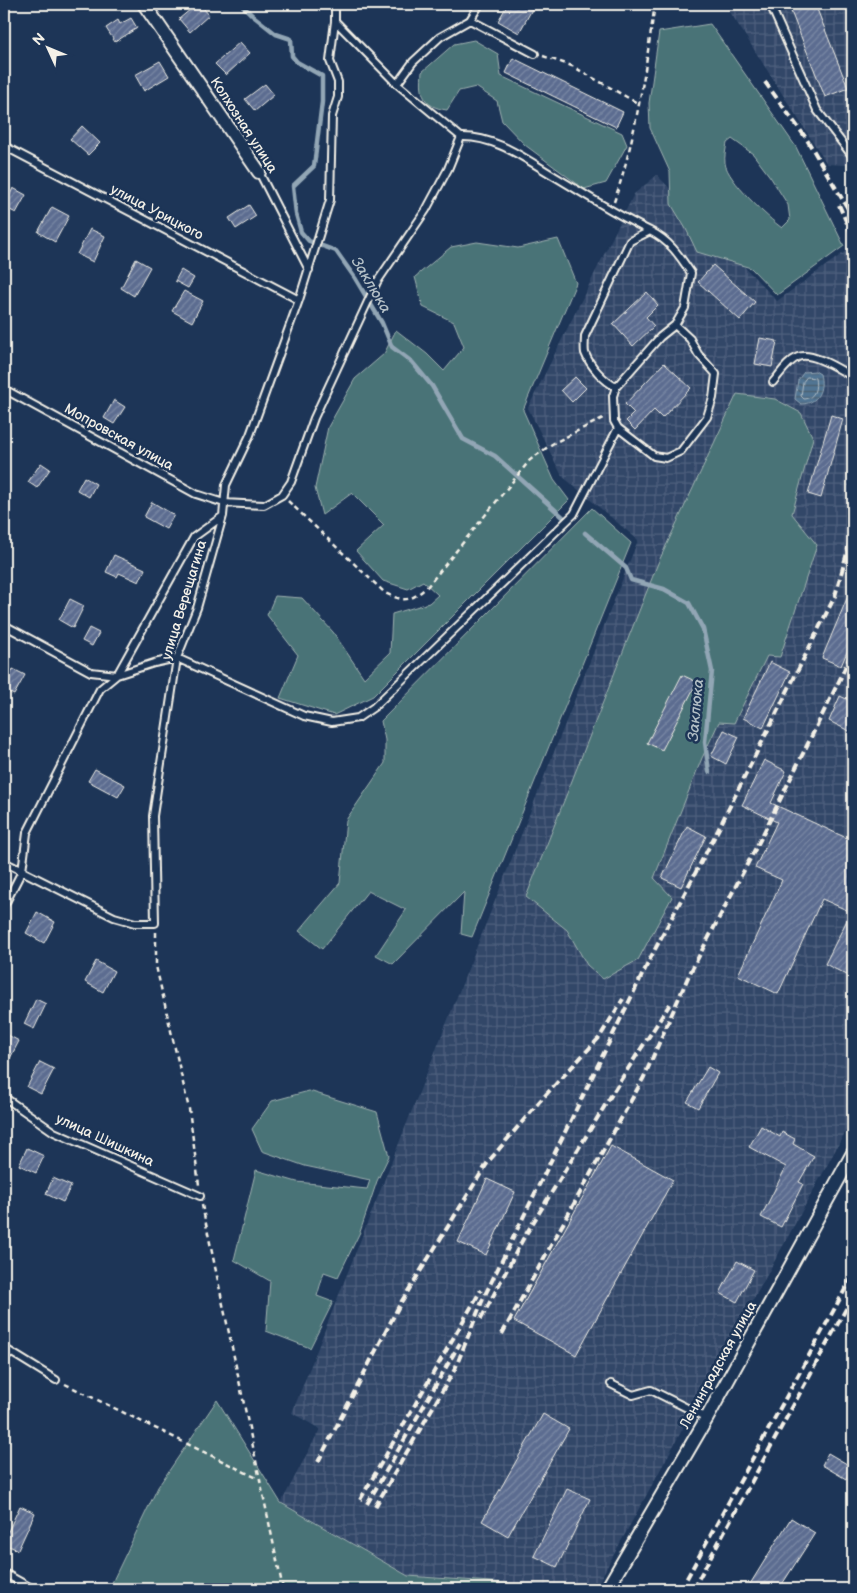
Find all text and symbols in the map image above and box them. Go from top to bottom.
north arrow [22,22,72,72]
text: N [29,30,49,49]
street label: Колхозная улица [207,74,282,177]
street label: улица Урицкого [108,180,206,244]
water label: Заклюка [347,253,395,317]
street label: Мопровская улица [61,400,177,474]
street label: улица Верещагина [158,537,210,662]
water label: Заклюка [684,678,708,742]
street label: улица Шишкина [53,1110,157,1170]
street label: Ленинградская улица [675,1298,760,1433]

